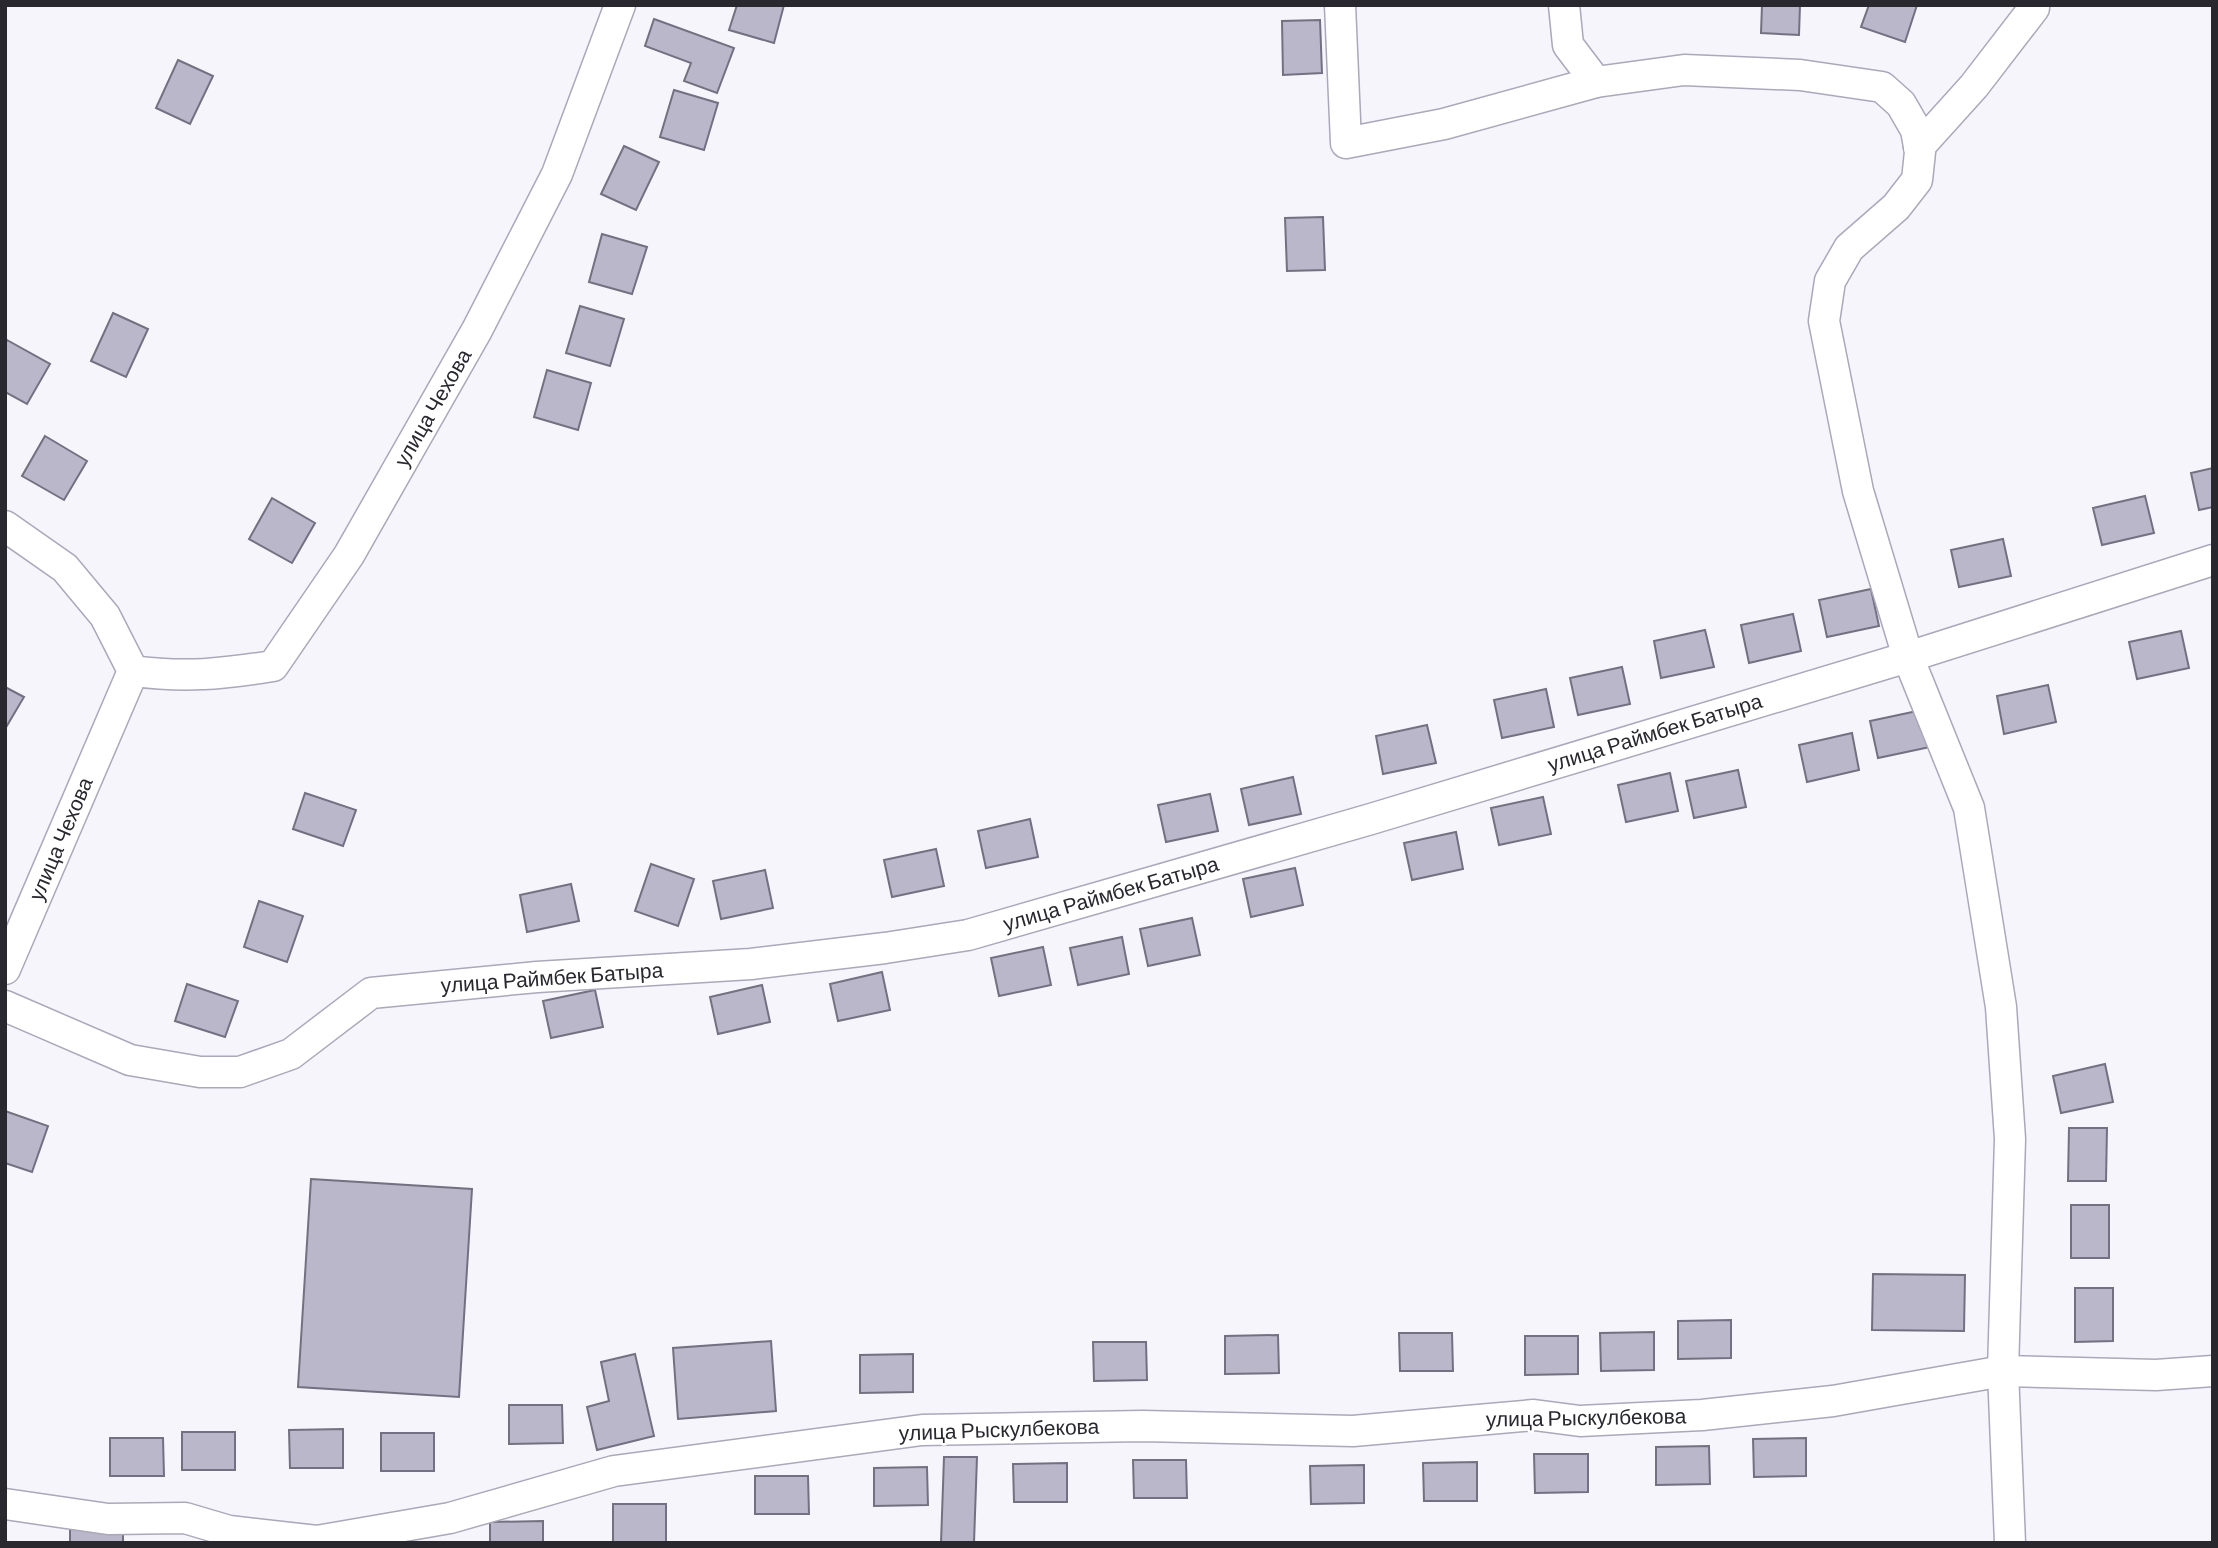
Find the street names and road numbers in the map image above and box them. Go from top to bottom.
street label: улица Чехова [388,344,476,471]
street label: улица Раймбек Батыра [1544,687,1765,776]
street label: улица Чехова [22,773,97,904]
street label: улица Раймбек Батыра [1000,850,1221,935]
street label: улица Раймбек Батыра [440,956,664,997]
street label: улица Рыскулбекова [1486,1402,1687,1431]
street label: улица Рыскулбекова [898,1413,1100,1444]

